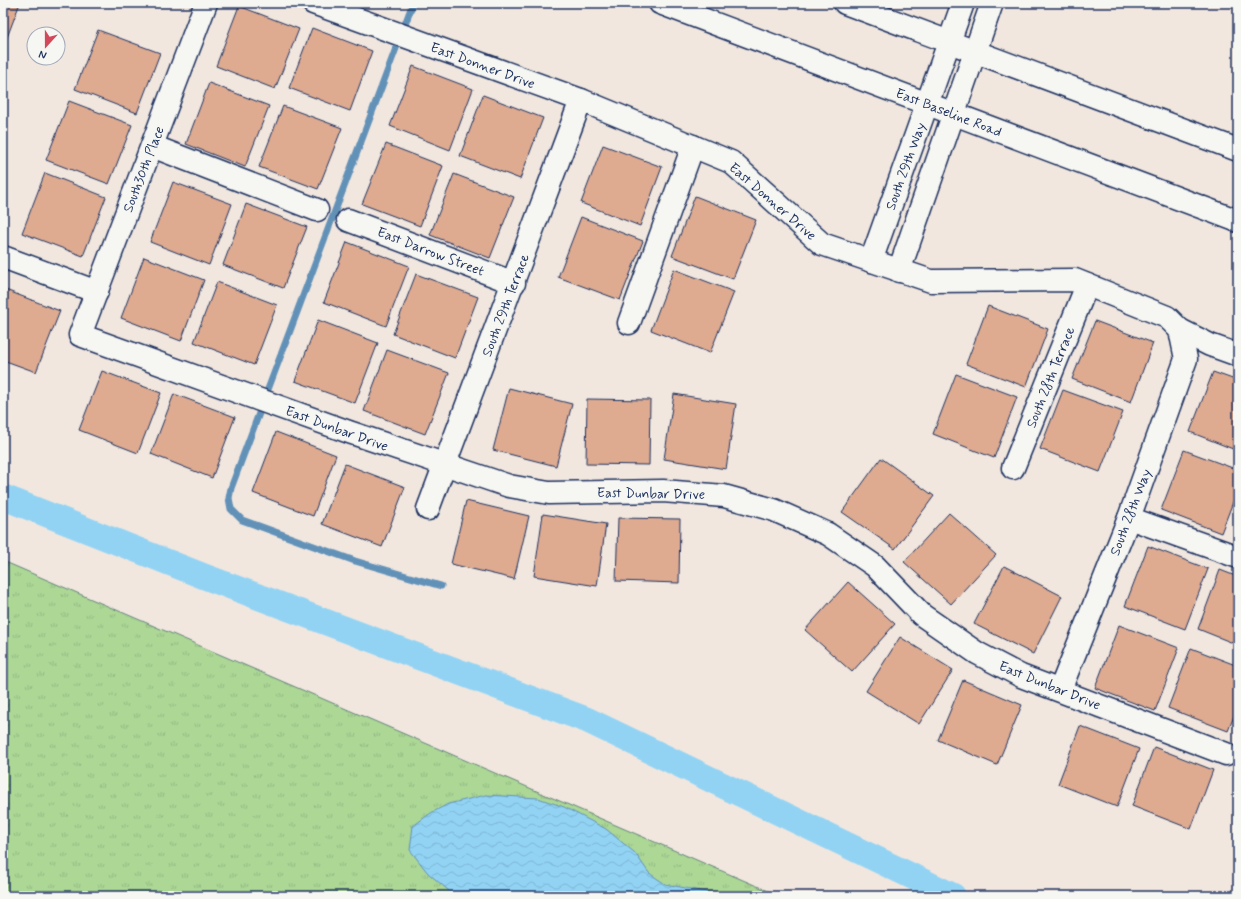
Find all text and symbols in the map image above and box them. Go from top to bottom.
north arrow [26,26,66,66]
street label: East Donner Drive [428,39,537,93]
text: N [37,47,49,62]
street label: East Baseline Road [893,84,1004,141]
street label: South 29th Way [882,120,930,213]
street label: South30th Place [119,124,169,215]
street label: East Donner Drive [725,159,820,245]
street label: East Darrow Street [374,223,487,281]
street label: South 29th Terrace [478,251,534,359]
street label: South 28th Terrace [1022,324,1080,431]
street label: East Dunbar Drive [283,402,391,456]
street label: South 28th Way [1106,466,1156,558]
street label: East Dunbar Drive [597,484,705,504]
street label: East Dunbar Drive [996,657,1103,715]

